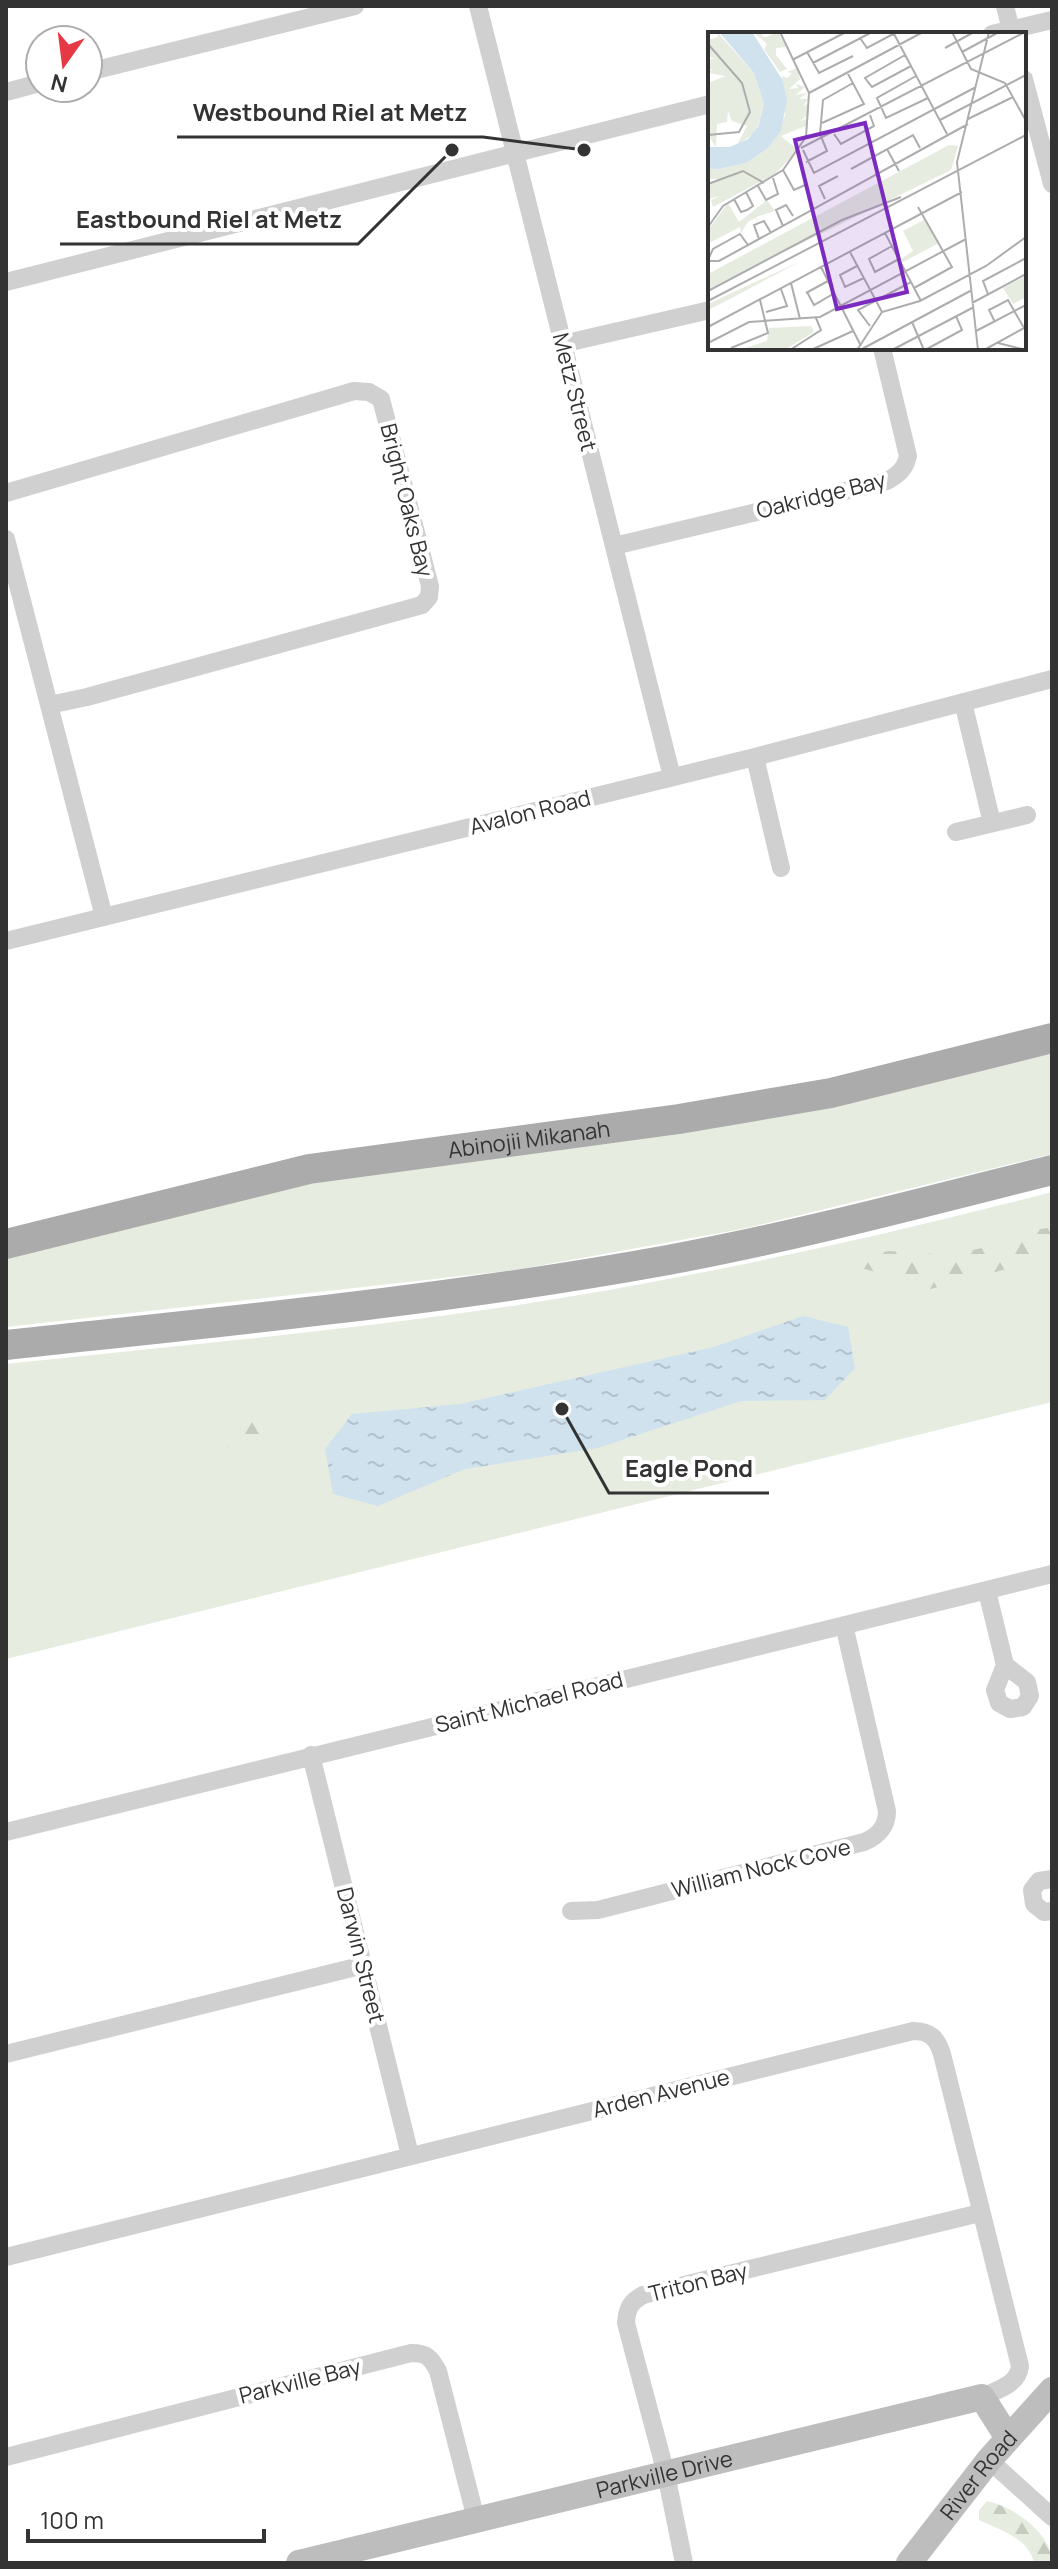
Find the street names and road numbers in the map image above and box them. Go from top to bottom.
street label: Metz Street [546,330,604,454]
street label: Bright Oaks Bay [373,420,441,580]
street label: Oakridge Bay [753,464,889,526]
street label: Avalon Road [466,782,594,842]
street label: Abinojii Mikanah [446,1113,612,1165]
street label: Saint Michael Road [432,1664,626,1740]
street label: William Nock Cove [668,1831,854,1905]
street label: Darwin Street [330,1884,392,2026]
street label: Arden Avenue [589,2061,733,2124]
street label: Triton Bay [646,2255,751,2309]
street label: Parkville Bay [236,2351,364,2411]
street label: River Road [933,2424,1024,2526]
street label: Parkville Drive [593,2443,736,2505]

